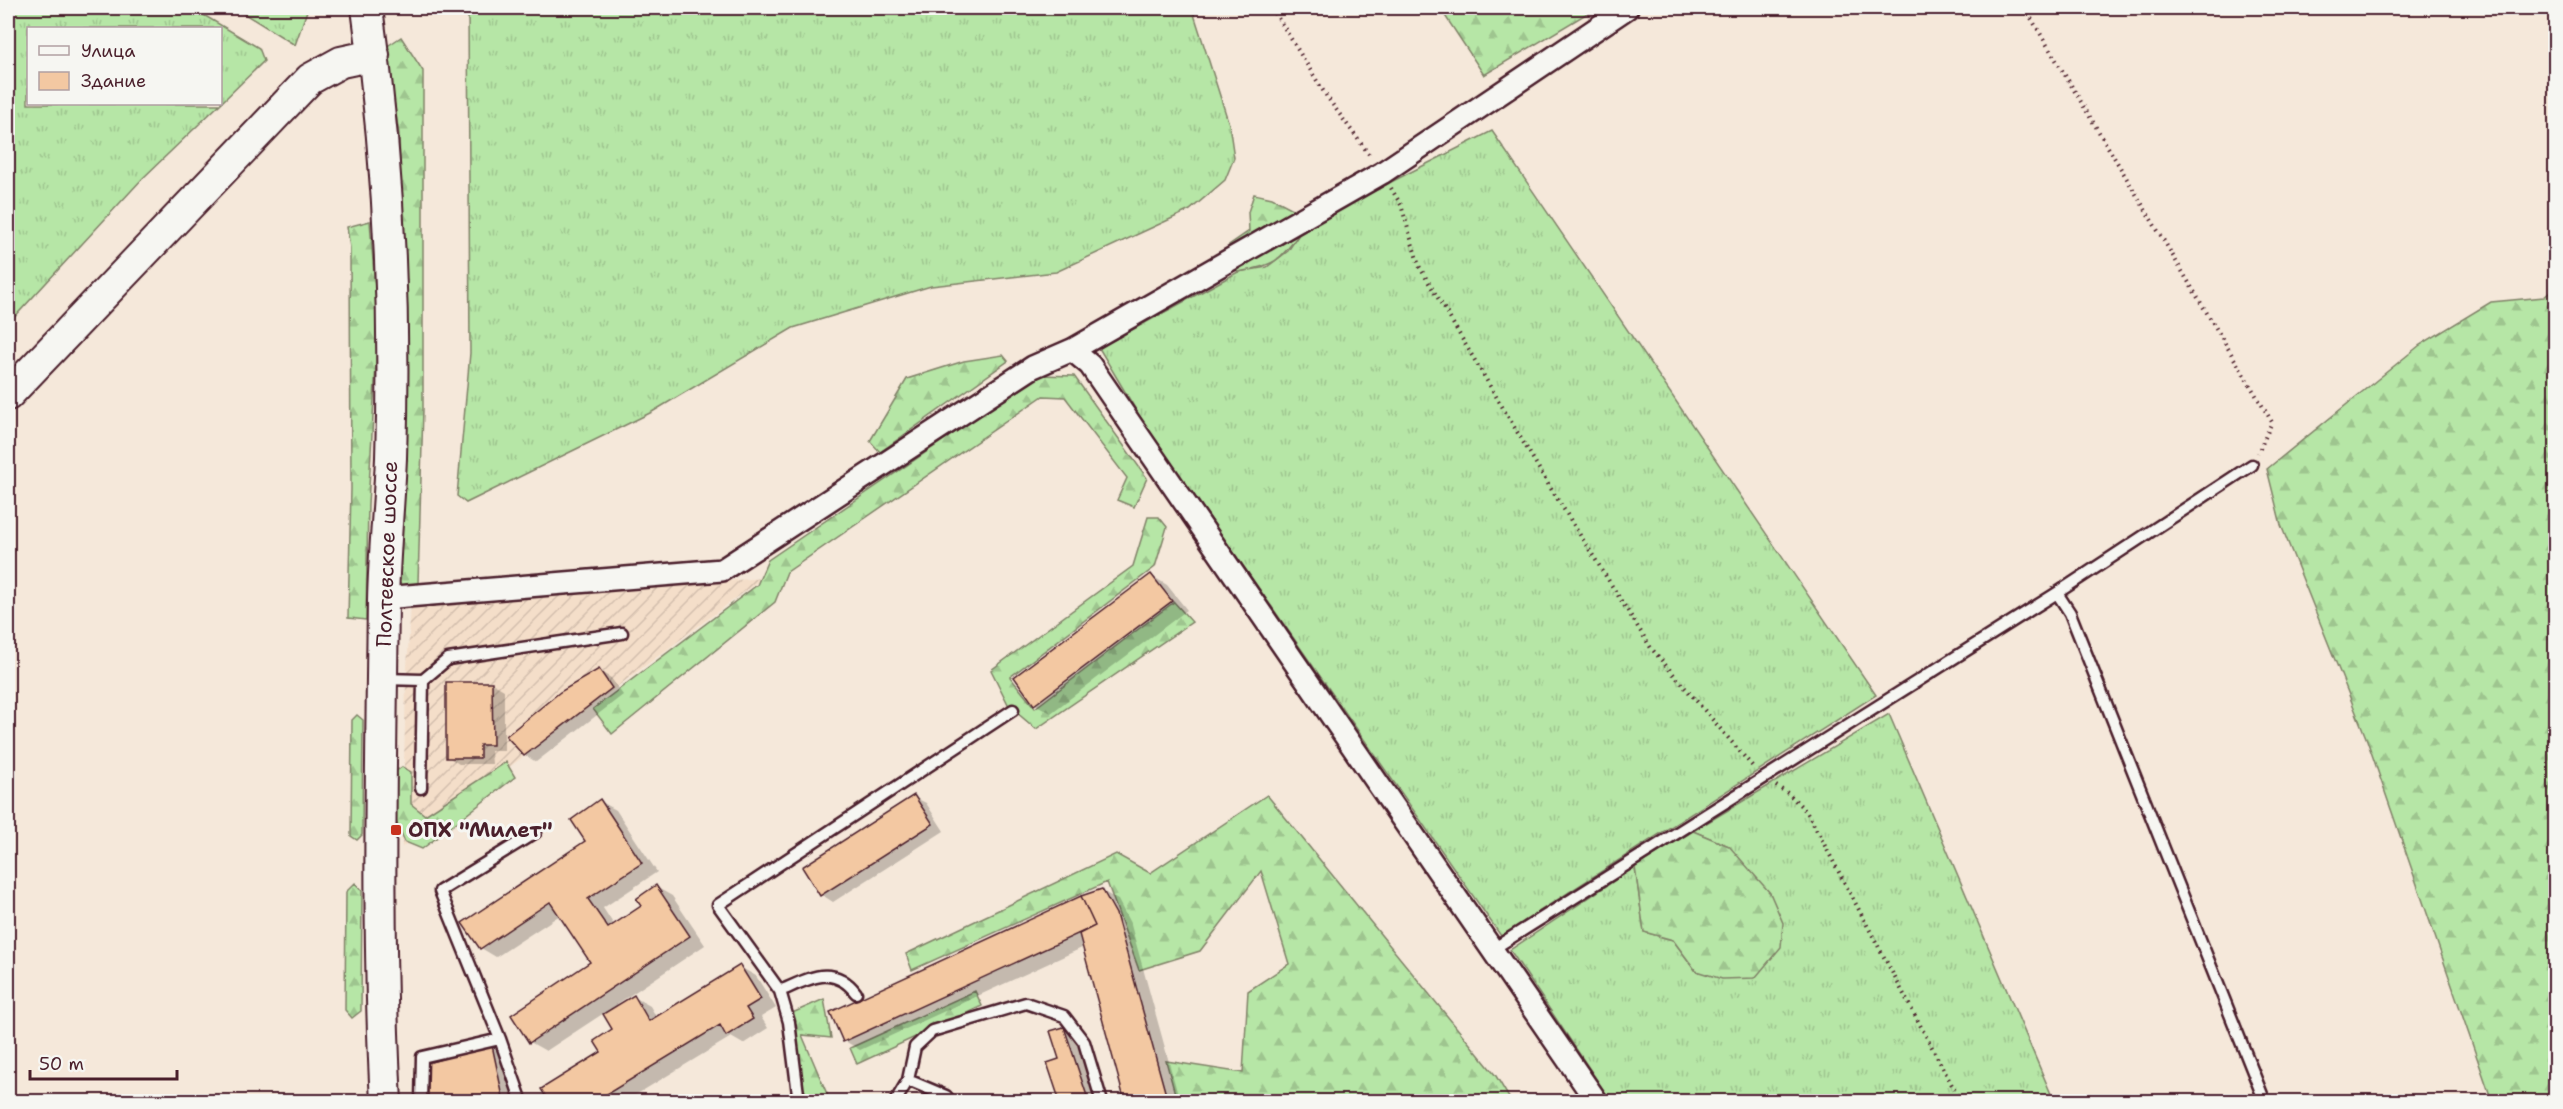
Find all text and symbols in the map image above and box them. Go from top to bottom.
legend [27,27,222,105]
text: Улица [81,39,135,63]
text: Здание [81,69,146,93]
street label: Полтевское шоссе [370,460,404,648]
place label: ОПХ "Милет" [408,816,553,844]
marker: ОПХ "Милет" [389,823,403,837]
scale bar [30,1043,177,1081]
text: 50 m [39,1052,84,1076]

